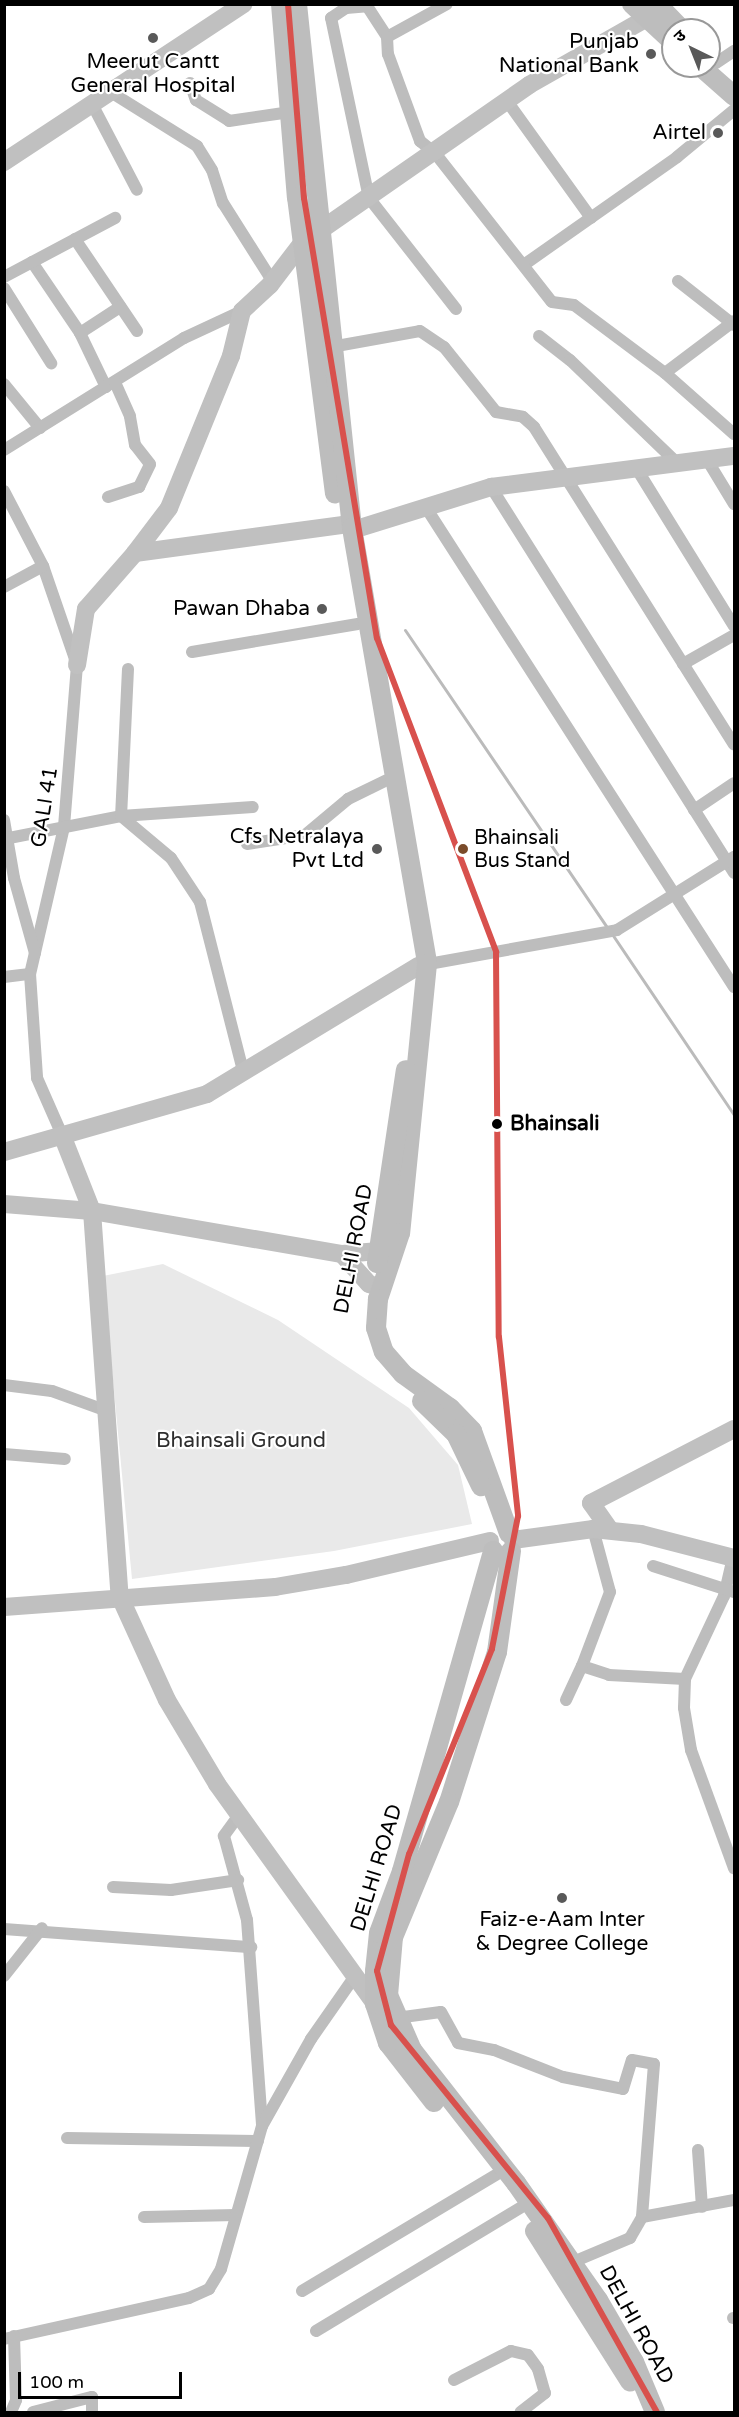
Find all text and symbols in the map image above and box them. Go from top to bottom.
north arrow [661,18,721,78]
text: उ [670,26,690,47]
marker: Meerut Cantt General Hospital [144,29,162,47]
place label: Punjab National Bank [499,29,639,79]
marker: Punjab National Bank [644,47,658,61]
place label: Meerut Cantt General Hospital [71,49,235,99]
place label: Airtel [652,120,706,146]
marker: Airtel [711,126,725,140]
place label: Pawan Dhaba [173,596,310,622]
marker: Pawan Dhaba [315,602,329,616]
street label: GALI 41 [26,765,64,849]
place label: Cfs Netralaya Pvt Ltd [230,824,364,874]
place label: Bhainsali Bus Stand [474,826,570,873]
marker: Cfs Netralaya Pvt Ltd [368,840,386,858]
marker: Bhainsali Bus Stand [457,843,469,855]
place label: Bhainsali [510,1111,599,1137]
marker: Bhainsali [488,1115,506,1133]
street label: DELHI ROAD [329,1182,379,1316]
park label: Bhainsali Ground [156,1428,326,1454]
street label: DELHI ROAD [346,1801,408,1935]
marker: Faiz-e-Aam Inter & Degree College [555,1891,569,1905]
place label: Faiz-e-Aam Inter & Degree College [476,1907,648,1957]
street label: DELHI ROAD [593,2261,679,2389]
scale bar [21,2360,184,2398]
text: 100 m [29,2371,84,2393]

